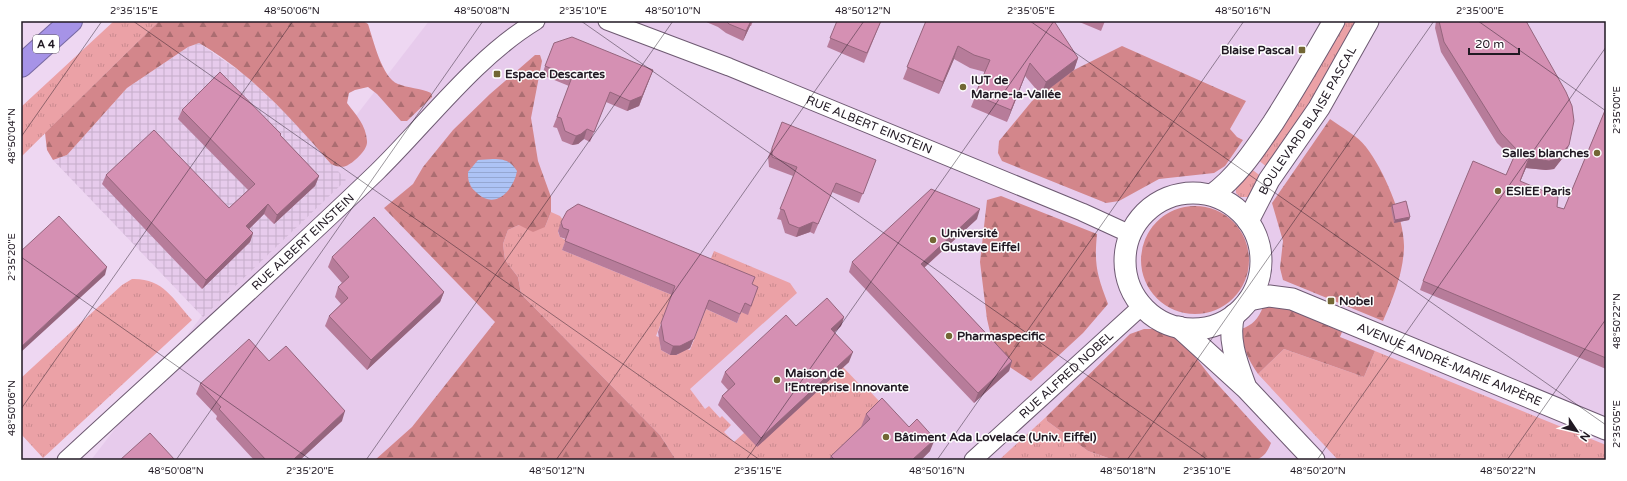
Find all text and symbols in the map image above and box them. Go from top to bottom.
text: 2°35'15"E [110,5,158,17]
text: 48°50'06"N [264,5,320,17]
text: 48°50'08"N [454,5,510,17]
text: 2°35'10"E [559,5,607,17]
text: 48°50'10"N [645,5,701,17]
text: 48°50'12"N [835,5,891,17]
text: 2°35'05"E [1007,5,1055,17]
text: 48°50'16"N [1215,5,1271,17]
text: 2°35'00"E [1456,5,1504,17]
scale bar [1469,30,1519,56]
road number: A 4 [33,35,59,53]
text: 20 m [1475,37,1504,51]
place label: Blaise Pascal [1221,43,1294,57]
street label: BOULEVARD BLAISE PASCAL [1256,44,1359,197]
marker: Blaise Pascal [1297,45,1307,55]
place label: Espace Descartes [505,67,605,82]
marker: Espace Descartes [492,69,502,79]
place label: IUT de Marne-la-Vallée [971,73,1061,101]
marker: IUT de Marne-la-Vallée [958,82,968,92]
text: 2°35'00"E [1611,86,1623,134]
street label: RUE ALBERT EINSTEIN [804,92,934,157]
text: 48°50'04"N [6,108,18,164]
place label: Salles blanches [1502,146,1589,160]
marker: Salles blanches [1592,148,1602,158]
place label: ESIEE Paris [1506,184,1571,198]
marker: ESIEE Paris [1493,186,1503,196]
street label: RUE ALBERT EINSTEIN [249,191,357,293]
place label: Université Gustave Eiffel [941,226,1020,254]
text: 2°35'20"E [6,233,18,281]
marker: Université Gustave Eiffel [928,235,938,245]
text: 48°50'22"N [1611,293,1623,349]
place label: Nobel [1339,294,1373,308]
marker: Nobel [1326,296,1336,306]
street label: AVENUE ANDRÉ-MARIE AMPÈRE [1355,320,1544,409]
place label: Pharmaspecific [957,329,1046,344]
street label: RUE ALFRED NOBEL [1016,329,1116,421]
marker: Pharmaspecific [944,331,954,341]
place label: Maison de l’Entreprise Innovante [785,366,909,395]
marker: Maison de l’Entreprise Innovante [772,375,782,385]
text: 48°50'06"N [6,380,18,436]
text: 2°35'05"E [1611,400,1623,448]
north arrow [1557,411,1597,451]
text: N [1577,429,1593,444]
place label: Bâtiment Ada Lovelace (Univ. Eiffel) [894,430,1097,444]
marker: Bâtiment Ada Lovelace (Univ. Eiffel) [881,432,891,442]
text: 48°50'08"N [148,465,204,477]
text: 2°35'20"E [286,465,334,477]
text: 48°50'12"N [529,465,585,477]
text: 2°35'15"E [734,465,782,477]
text: 48°50'16"N [909,465,965,477]
text: 48°50'18"N [1100,465,1156,477]
text: 2°35'10"E [1183,465,1231,477]
text: 48°50'20"N [1290,465,1346,477]
text: 48°50'22"N [1480,465,1536,477]

